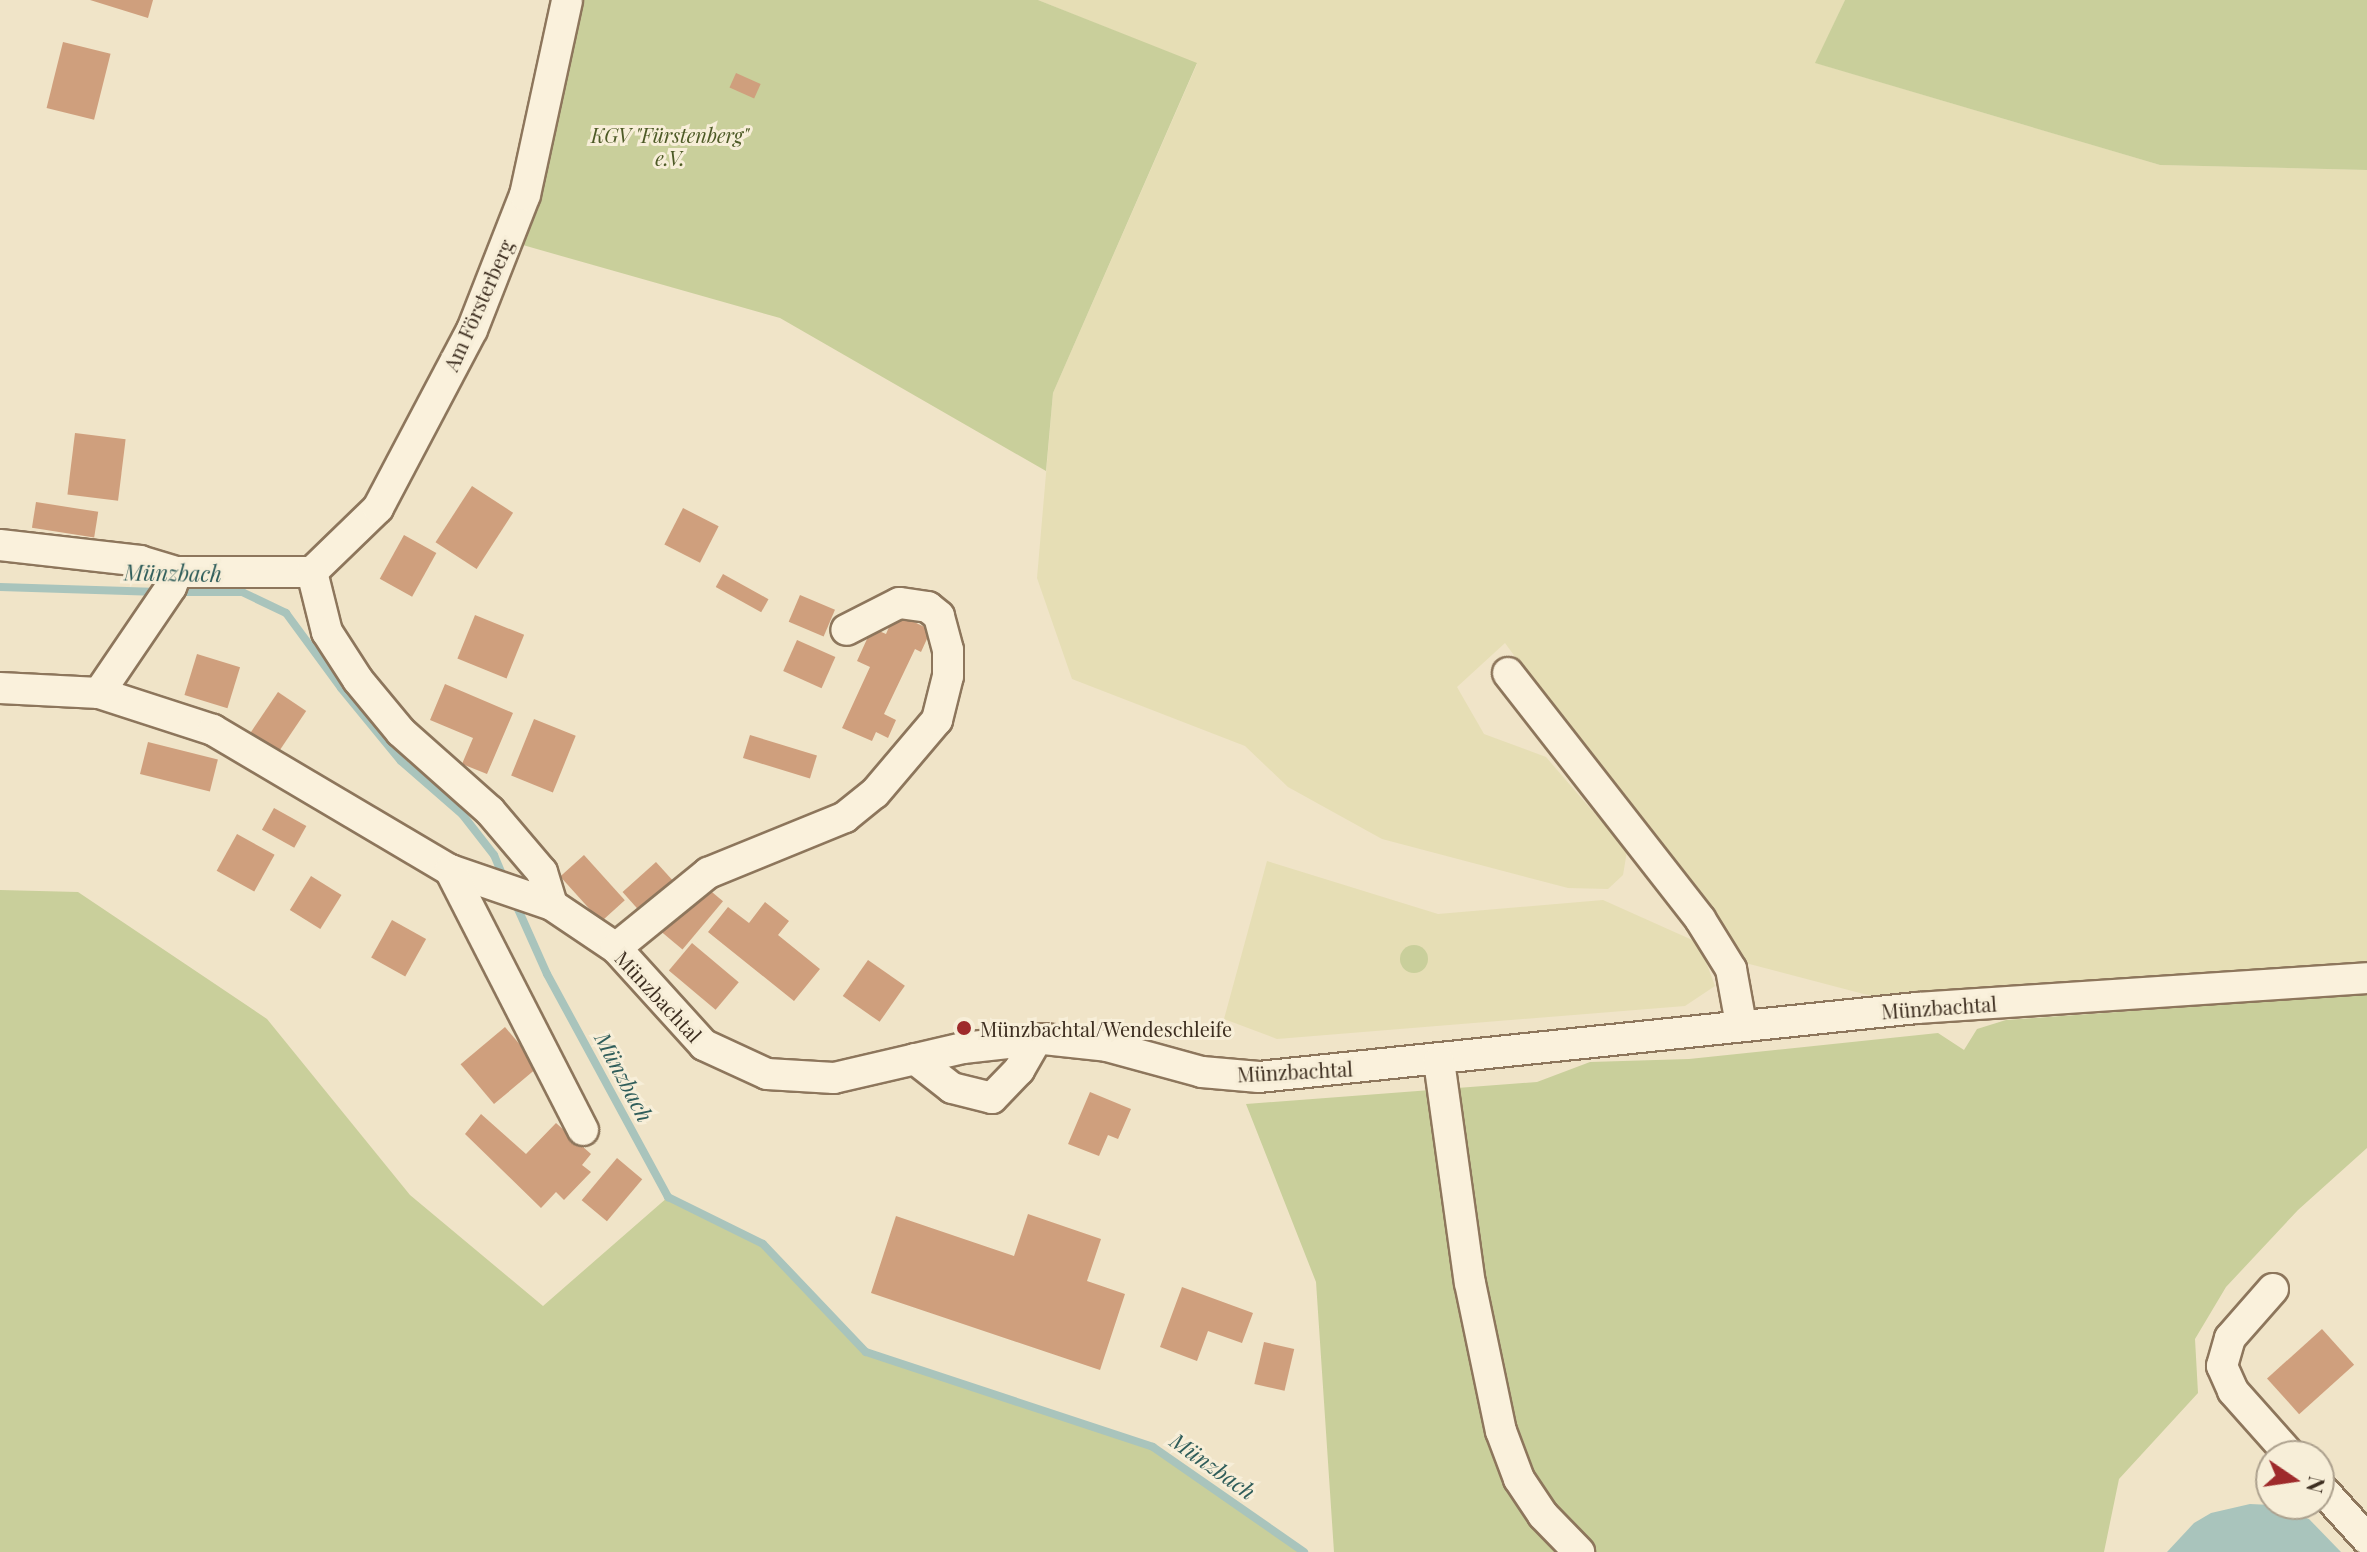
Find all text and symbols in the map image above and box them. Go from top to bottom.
park label: KGV "Fürstenberg" e.V. [591,122,749,169]
street label: Am Försterberg [438,235,518,375]
water label: Münzbach [124,559,222,587]
street label: Münzbachtal [611,945,707,1047]
street label: Münzbachtal [1880,991,1998,1023]
place label: Münzbachtal/Wendeschleife [980,1016,1232,1040]
marker: Münzbachtal/Wendeschleife [955,1019,973,1037]
water label: Münzbach [589,1028,659,1126]
street label: Münzbachtal [1237,1056,1353,1086]
water label: Münzbach [1165,1427,1261,1505]
north arrow [2255,1440,2335,1520]
text: N [2300,1474,2333,1496]

